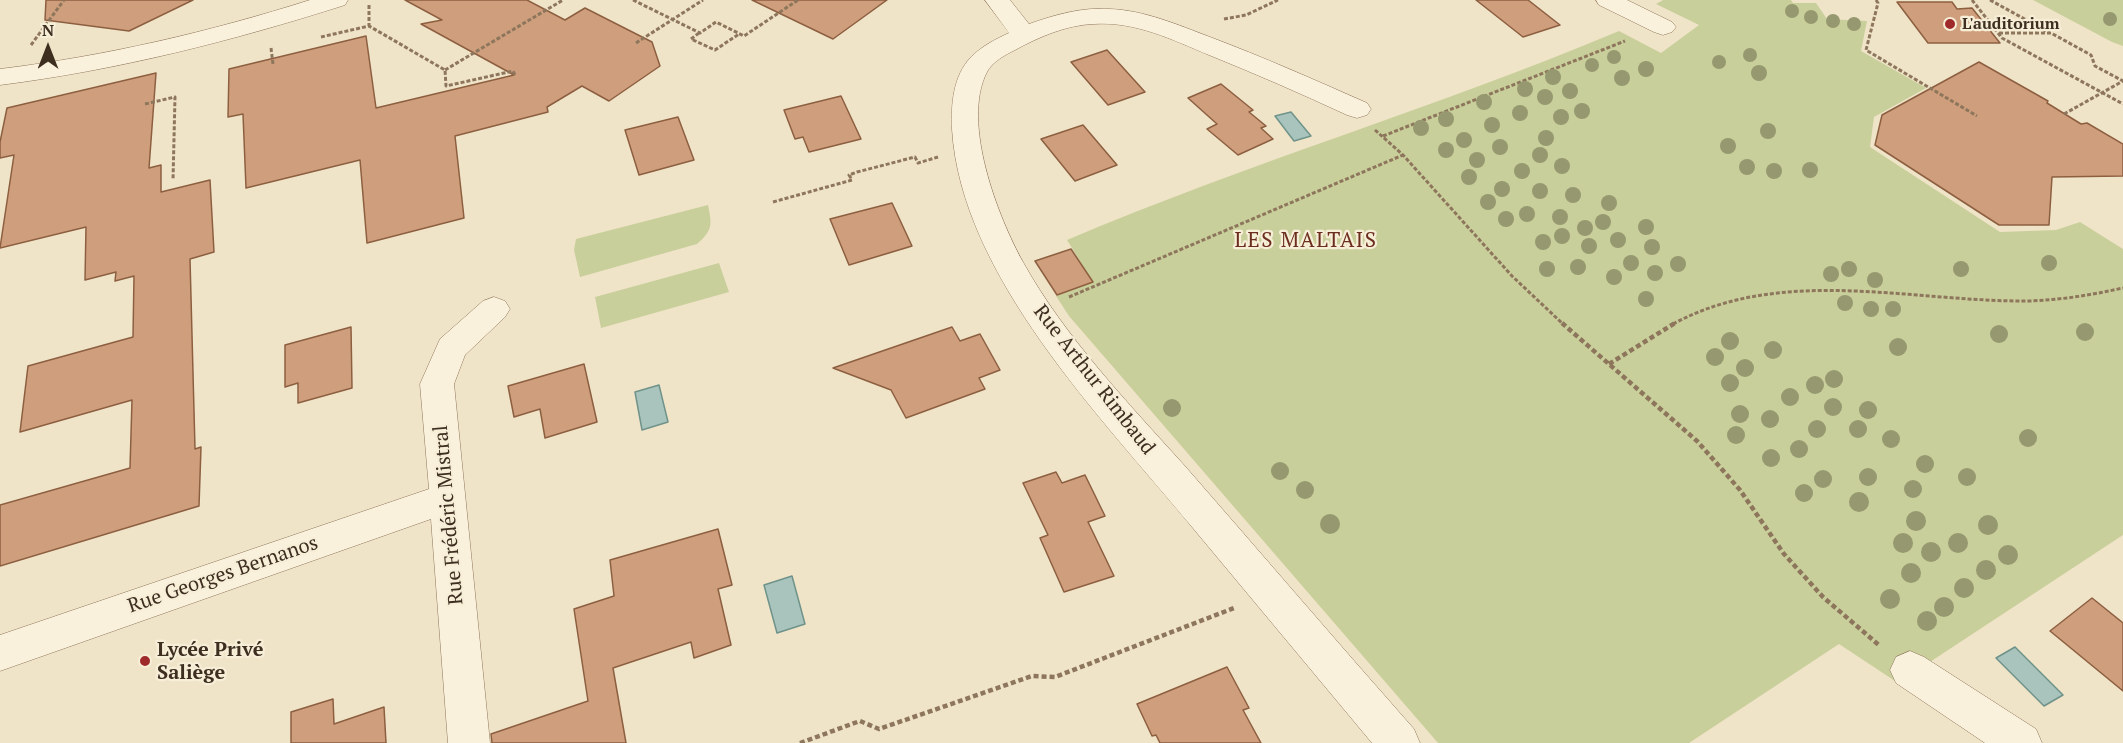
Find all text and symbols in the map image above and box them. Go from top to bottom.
place label: L'auditorium [1962,14,2060,34]
marker: L'auditorium [1943,17,1957,31]
north arrow [18,18,78,78]
text: N [42,19,54,41]
district label: LES MALTAIS [1235,228,1377,254]
street label: Rue Arthur Rimbaud [1028,300,1160,460]
street label: Rue Frédéric Mistral [429,424,469,606]
street label: Rue Georges Bernanos [125,531,321,619]
place label: Lycée Privé Saliège [157,638,263,685]
marker: Lycée Privé Saliège [138,654,152,668]

